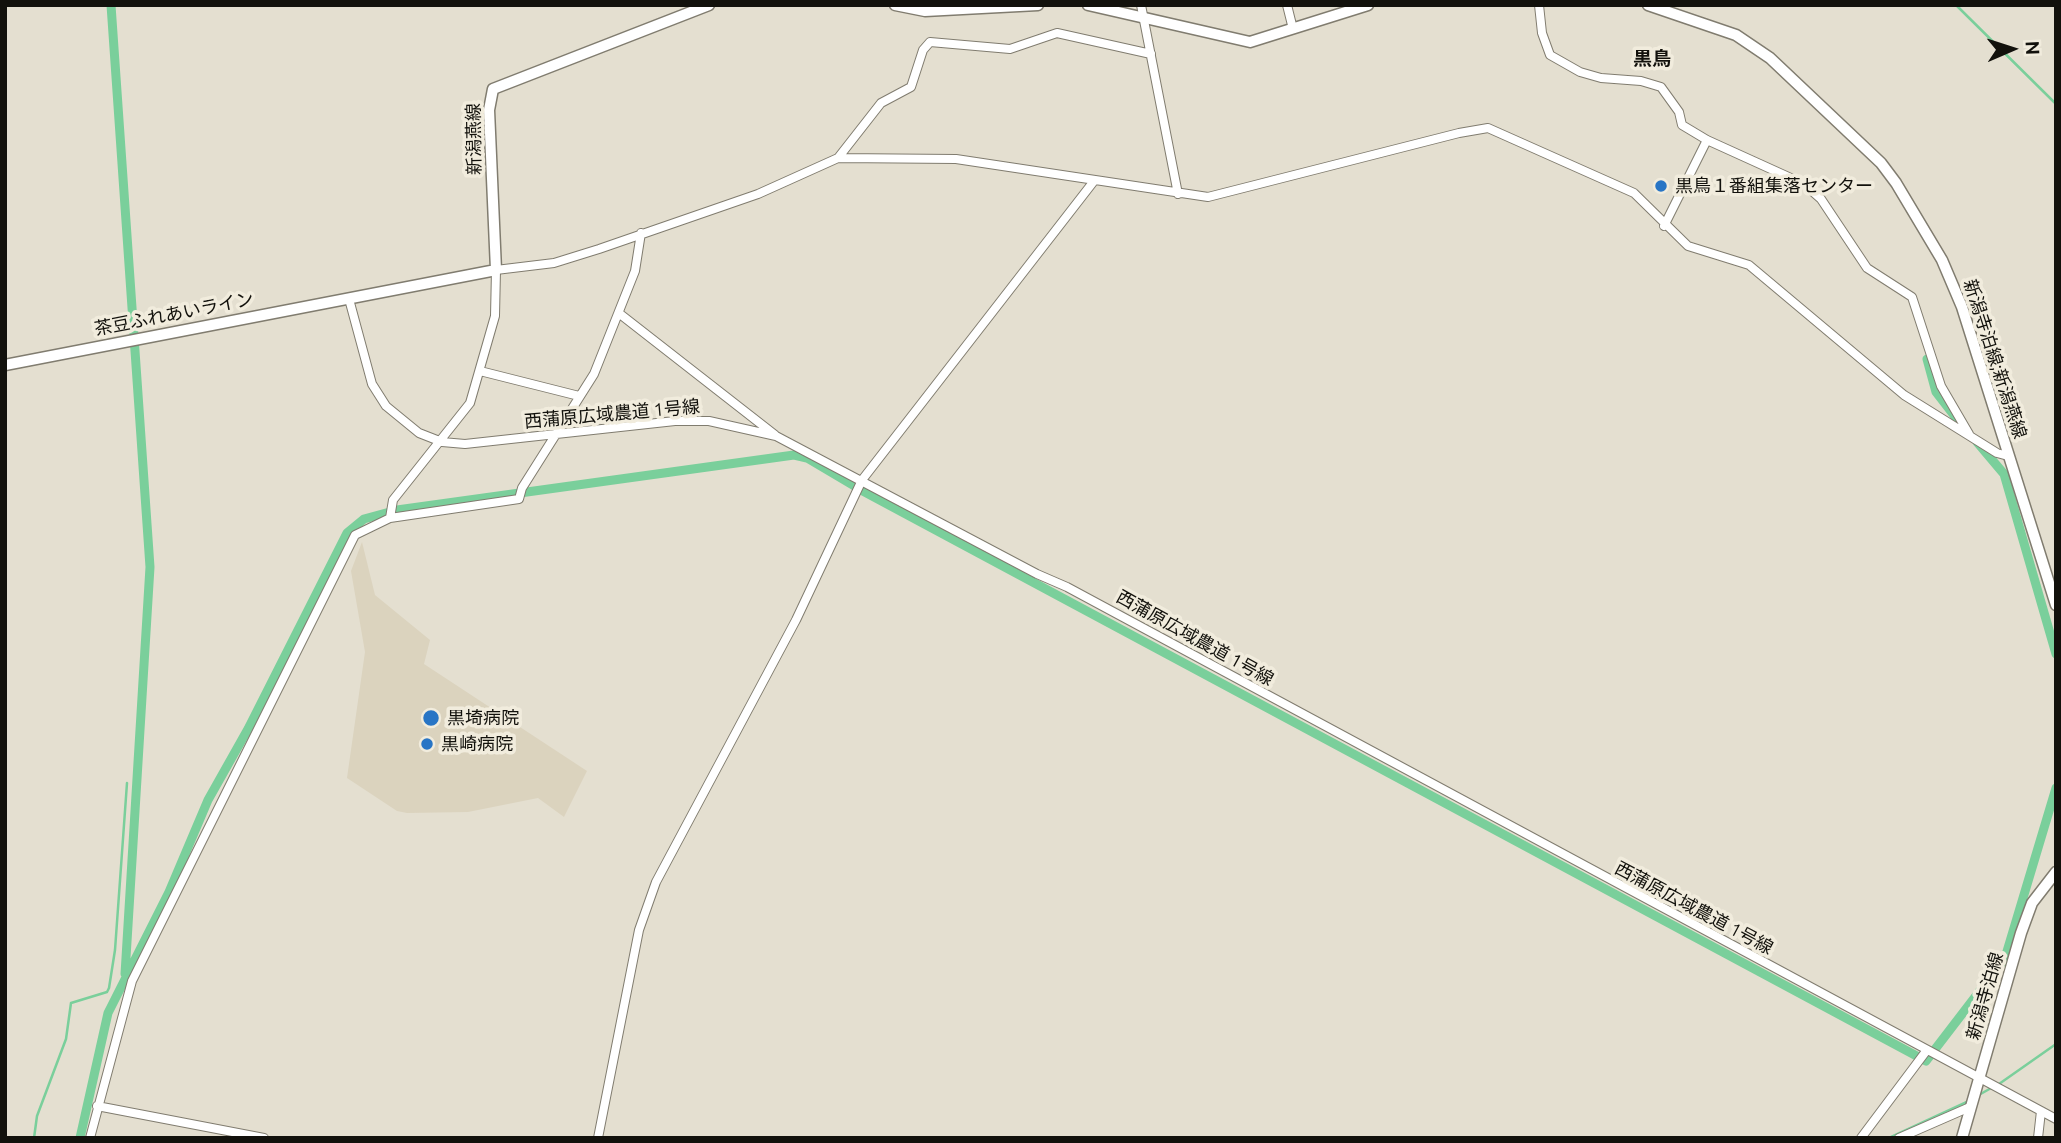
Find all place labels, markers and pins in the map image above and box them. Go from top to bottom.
place label: 黒鳥１番組集落センター [1675,175,1873,197]
marker: 黒鳥１番組集落センター [1653,178,1669,194]
place label: 黒埼病院 [447,707,519,729]
marker: 黒埼病院 [421,708,441,728]
place label: 黒崎病院 [441,733,513,755]
marker: 黒崎病院 [419,736,435,752]

